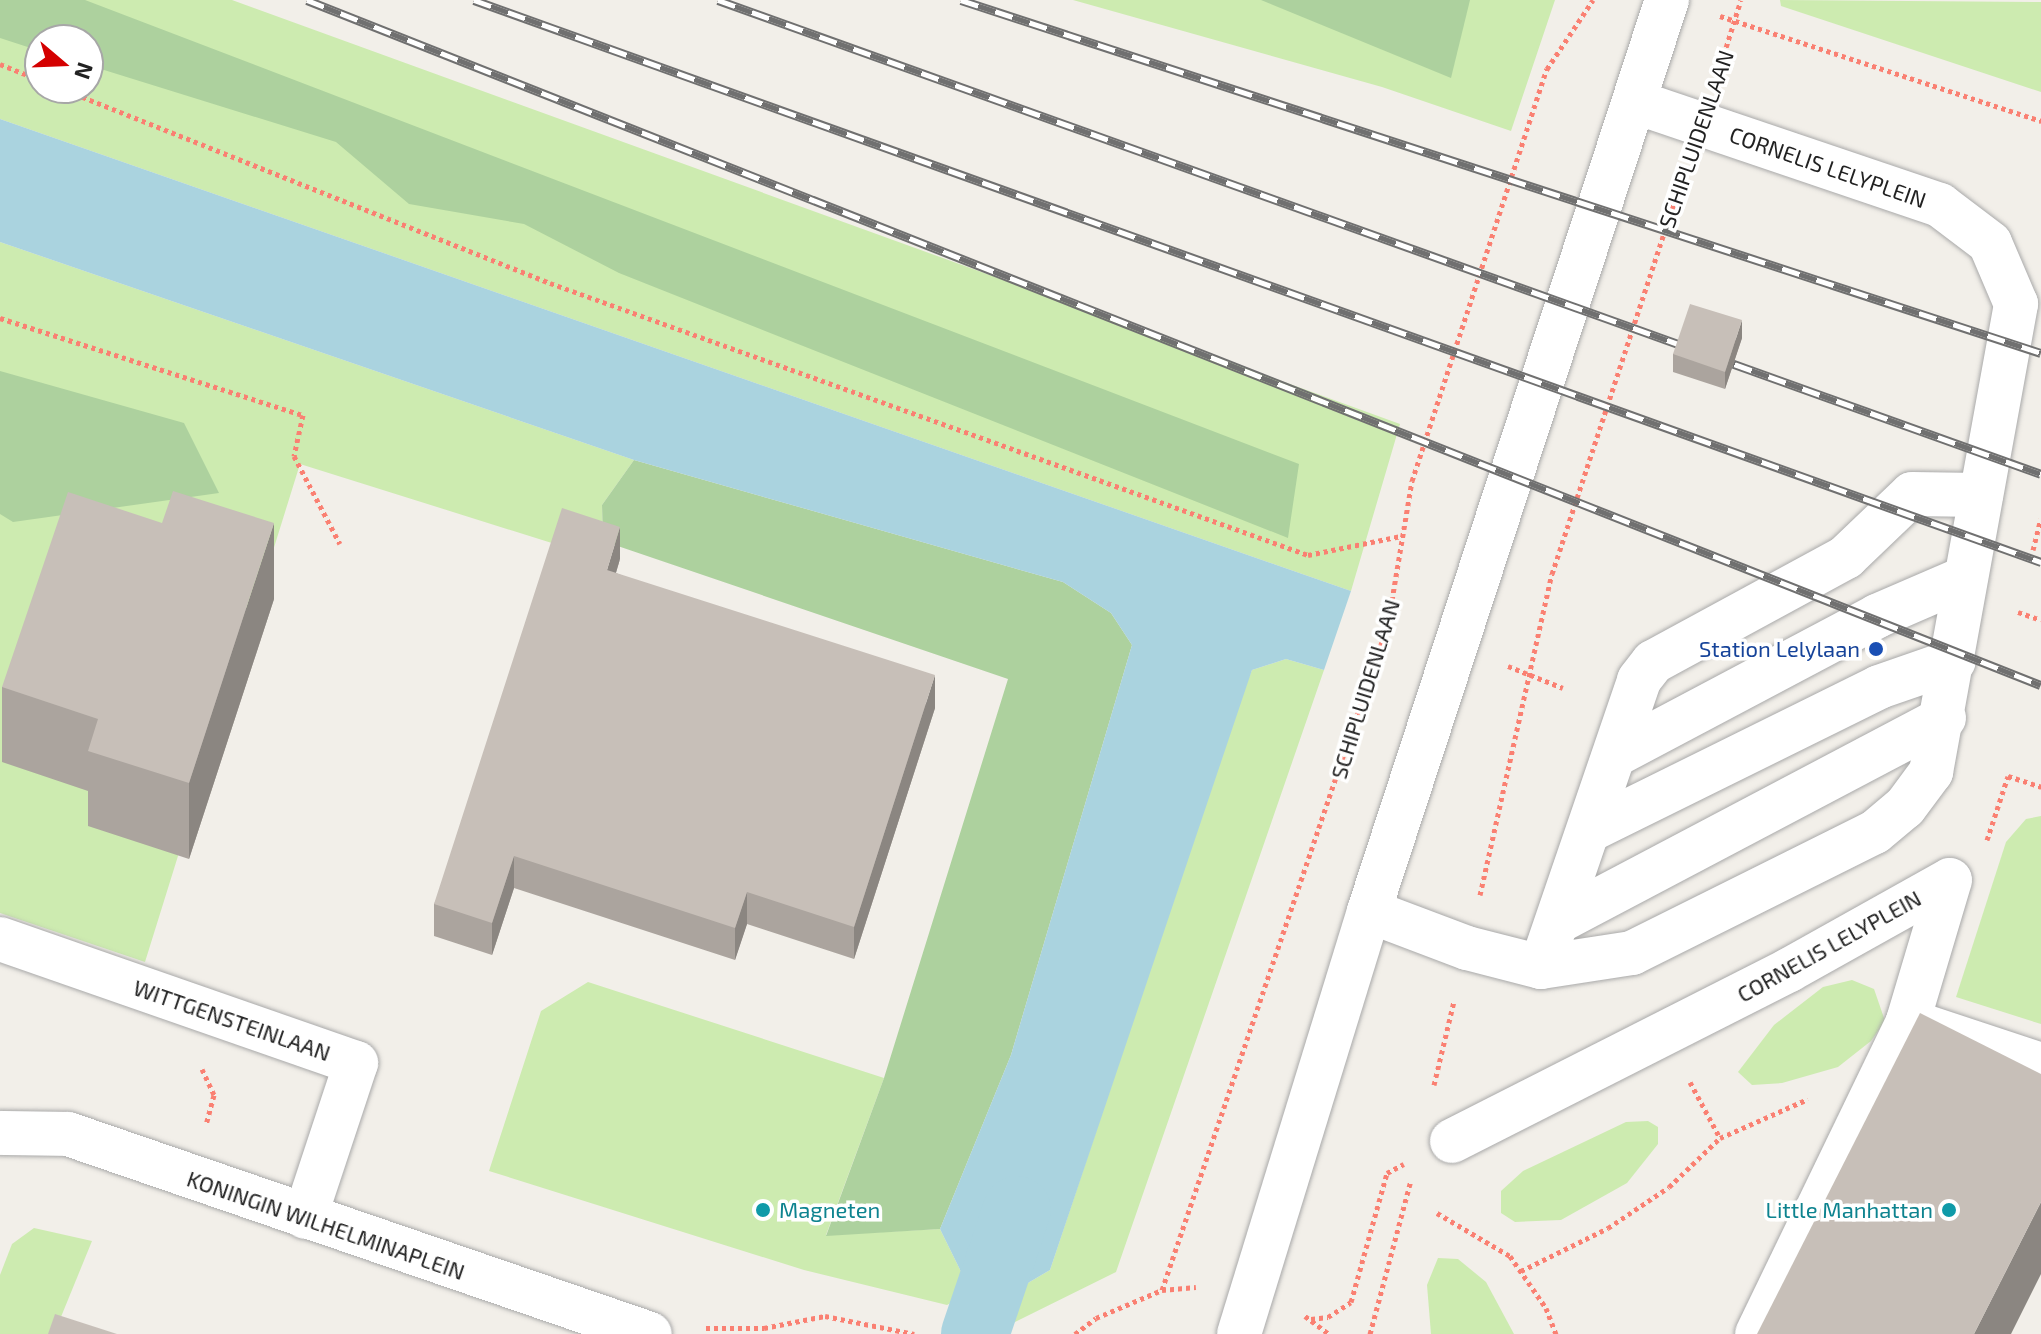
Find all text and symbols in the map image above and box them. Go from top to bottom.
north arrow [24,24,104,104]
street label: SCHIPLUIDENLAAN [1653,47,1739,231]
text: N [70,59,100,83]
street label: CORNELIS LELYPLEIN [1726,121,1930,213]
street label: SCHIPLUIDENLAAN [1325,596,1405,782]
place label: Station Lelylaan [1699,636,1860,662]
marker: Station Lelylaan [1867,640,1885,658]
street label: CORNELIS LELYPLEIN [1732,885,1926,1007]
street label: WITTGENSTEINLAAN [130,974,334,1066]
street label: KONINGIN WILHELMINAPLEIN [183,1165,469,1285]
place label: Magneten [779,1197,880,1223]
place label: Little Manhattan [1766,1197,1933,1223]
marker: Magneten [754,1201,772,1219]
marker: Little Manhattan [1940,1201,1958,1219]

